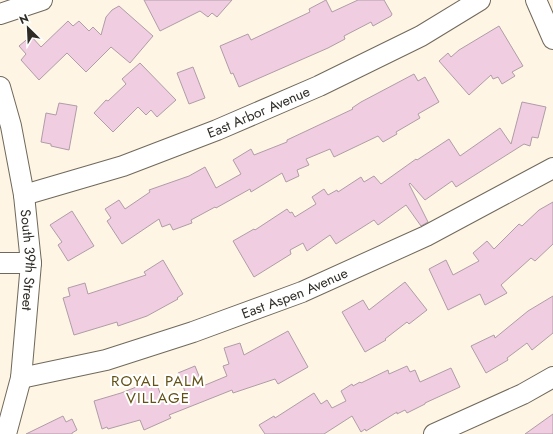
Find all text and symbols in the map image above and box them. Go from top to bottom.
north arrow [8,8,48,48]
text: N [17,10,31,28]
street label: East Arbor Avenue [204,81,313,143]
street label: South 39th Street [16,208,41,312]
street label: East Aspen Avenue [239,263,351,323]
district label: ROYAL PALM VILLAGE [111,370,205,409]

